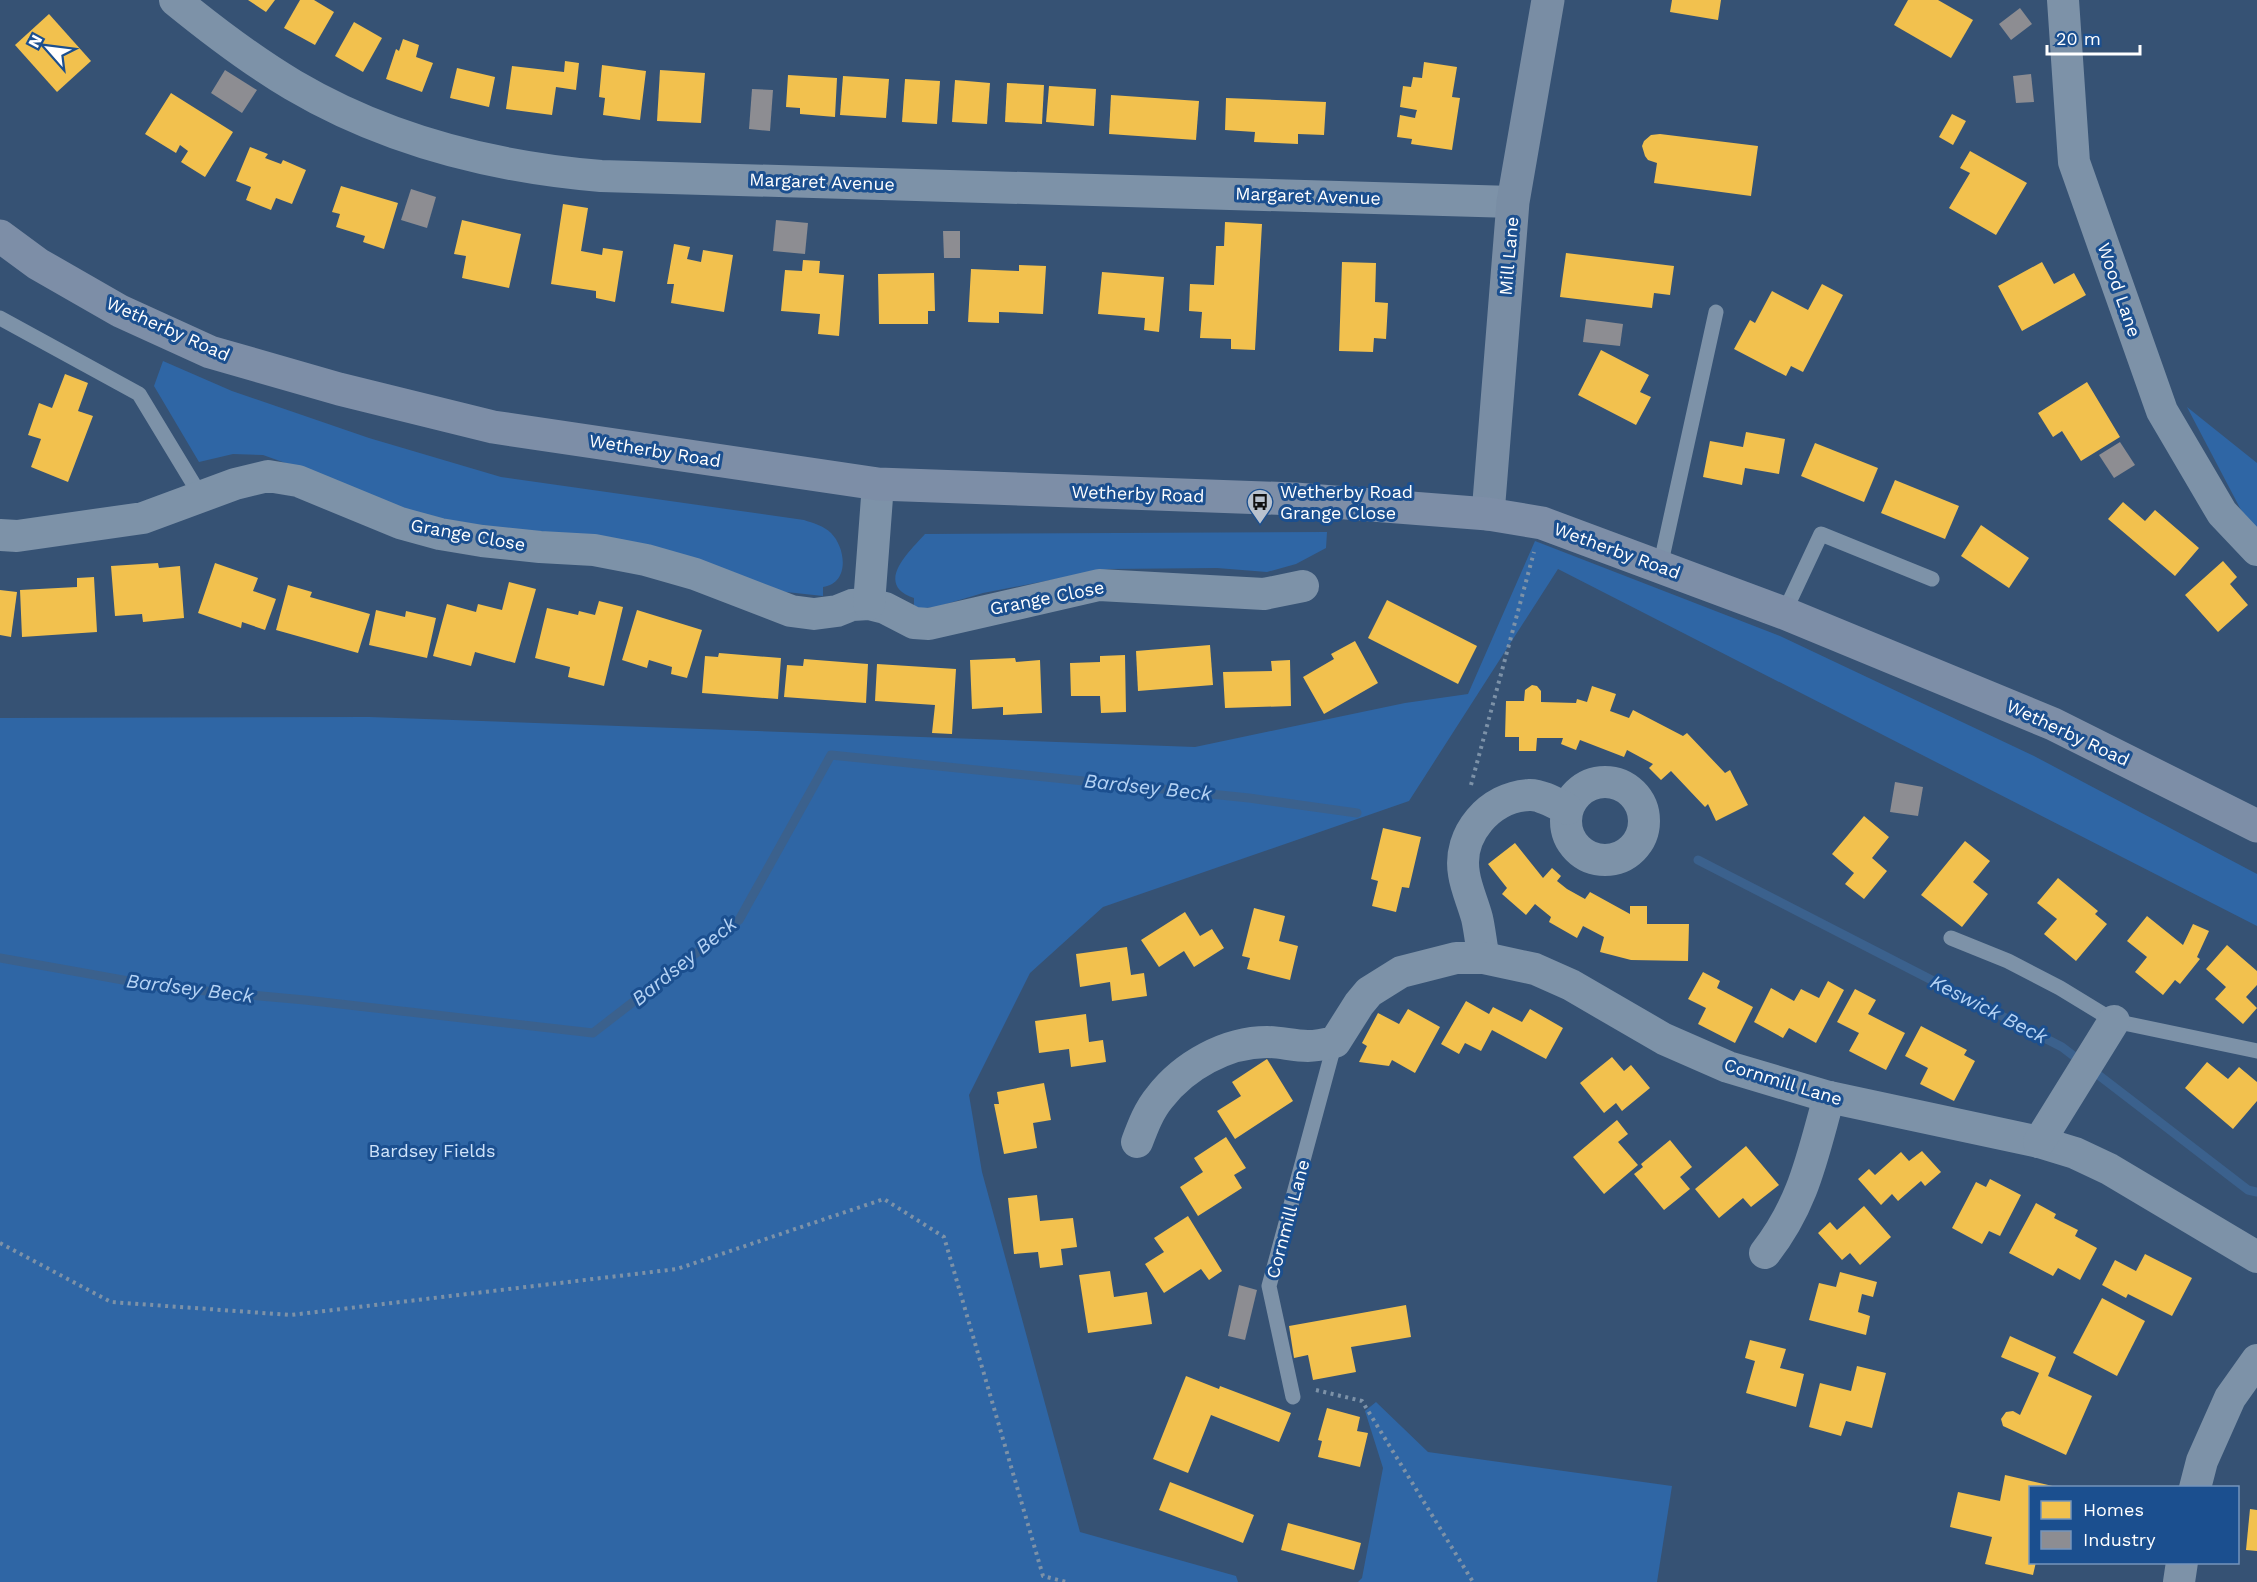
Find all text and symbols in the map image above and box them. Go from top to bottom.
north arrow [18,18,78,78]
scale bar [2047,18,2140,56]
text: 20 m [2056,28,2101,49]
text: N [24,31,46,51]
street label: Margaret Avenue [749,168,895,195]
street label: Margaret Avenue [1235,182,1381,209]
street label: Mill Lane [1495,216,1522,296]
street label: Wood Lane [2094,240,2145,340]
street label: Wetherby Road [103,292,233,365]
street label: Wetherby Road [588,430,722,471]
street label: Wetherby Road [1071,481,1205,506]
place label: Wetherby Road Grange Close [1280,481,1413,523]
bus stop icon: Wetherby Road Grange Close [1245,487,1275,525]
street label: Grange Close [409,514,527,555]
street label: Wetherby Road [1551,518,1683,583]
street label: Grange Close [988,576,1106,619]
street label: Wetherby Road [2003,695,2133,770]
water label: Bardsey Beck [1083,768,1214,806]
water label: Bardsey Beck [627,911,742,1011]
water label: Bardsey Beck [125,968,256,1008]
water label: Keswick Beck [1927,969,2052,1049]
street label: Cornmill Lane [1721,1054,1845,1109]
park label: Bardsey Fields [368,1140,496,1161]
street label: Cornmill Lane [1262,1157,1314,1281]
legend [2029,1486,2239,1564]
text: Homes [2083,1499,2144,1520]
text: Industry [2083,1529,2156,1550]

